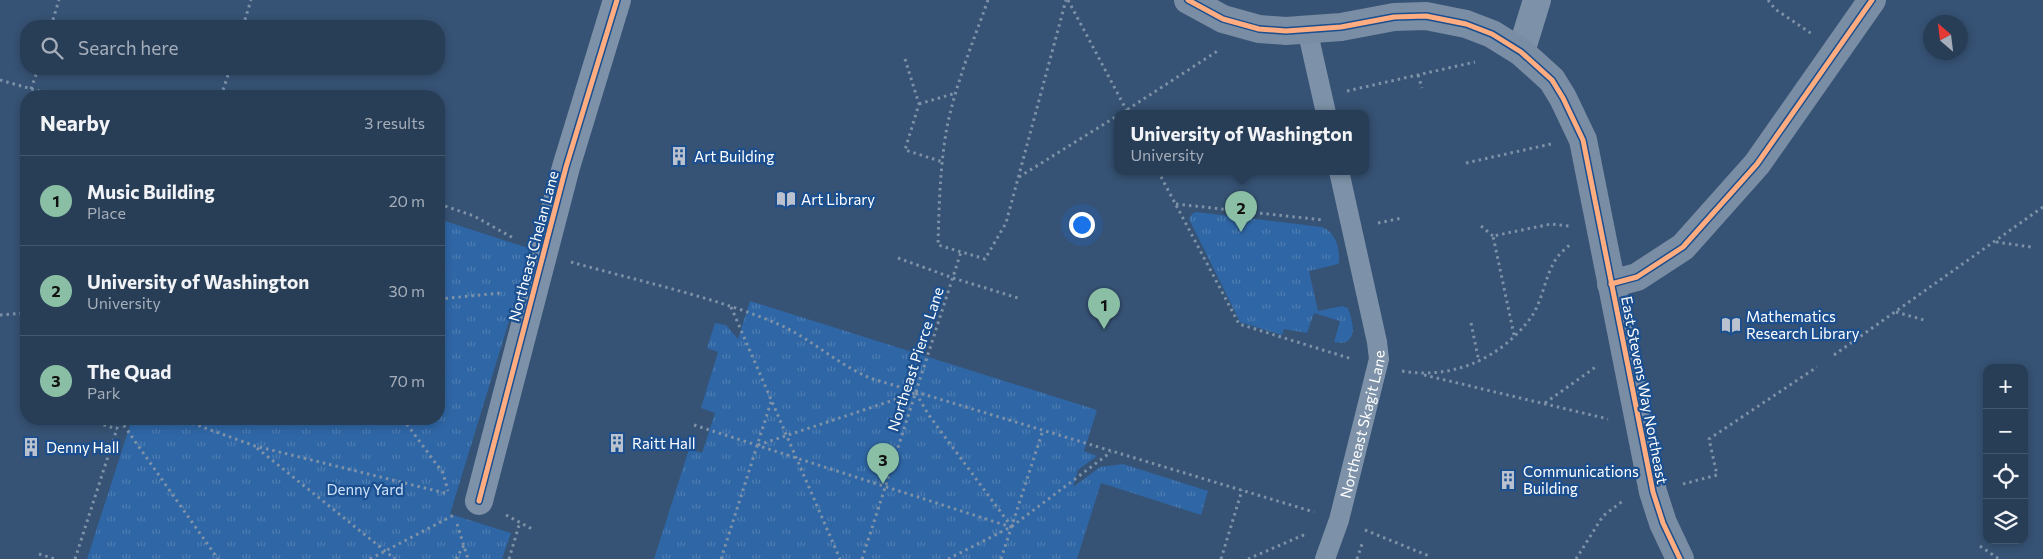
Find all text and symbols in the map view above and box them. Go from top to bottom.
north arrow [1923,15,1968,60]
search box [20,20,445,75]
icon: search [38,34,66,62]
text: Search here [78,36,178,59]
text: Nearby [40,110,110,135]
popup [1114,110,1369,175]
text: 3 results [364,113,425,132]
text: University of Washington [1130,122,1353,145]
building icon: Art Building [668,145,690,167]
text: University [1130,145,1204,164]
place label: Art Building [694,147,774,165]
street label: Northeast Chelan Lane [504,169,562,323]
text: Music Building [87,180,215,203]
library icon: Art Library [775,188,797,210]
place label: Art Library [801,190,875,208]
text: 1 [52,191,60,210]
text: 20 m [389,191,425,210]
pin: 2 [1225,191,1257,232]
text: Place [87,203,126,222]
your location [1069,212,1095,238]
text: University of Washington [87,270,309,293]
text: 2 [51,281,61,300]
text: 30 m [388,281,425,300]
street label: Northeast Pierce Lane [883,285,947,433]
pin: 1 [1088,288,1120,329]
text: University [87,293,161,312]
street label: East Stevens Way Northeast [1618,294,1672,486]
place label: Mathematics Research Library [1746,307,1860,342]
library icon: Mathematics Research Library [1720,314,1742,336]
street label: Northeast Skagit Lane [1336,350,1388,500]
text: The Quad [87,360,171,383]
map controls [1983,364,2028,544]
button: + [1983,364,2028,409]
text: 3 [51,371,61,390]
text: 70 m [389,371,425,390]
text: Park [87,383,120,402]
button: − [1983,409,2028,454]
building icon: Raitt Hall [606,432,628,454]
place label: Raitt Hall [632,434,696,452]
building icon: Denny Hall [20,436,42,458]
place label: Denny Hall [46,438,119,456]
pin: 3 [867,443,899,484]
button: locate [1983,454,2028,499]
place label: Communications Building [1523,462,1639,497]
building icon: Communications Building [1497,469,1519,491]
park label: Denny Yard [326,480,404,498]
button: layers [1983,499,2028,544]

